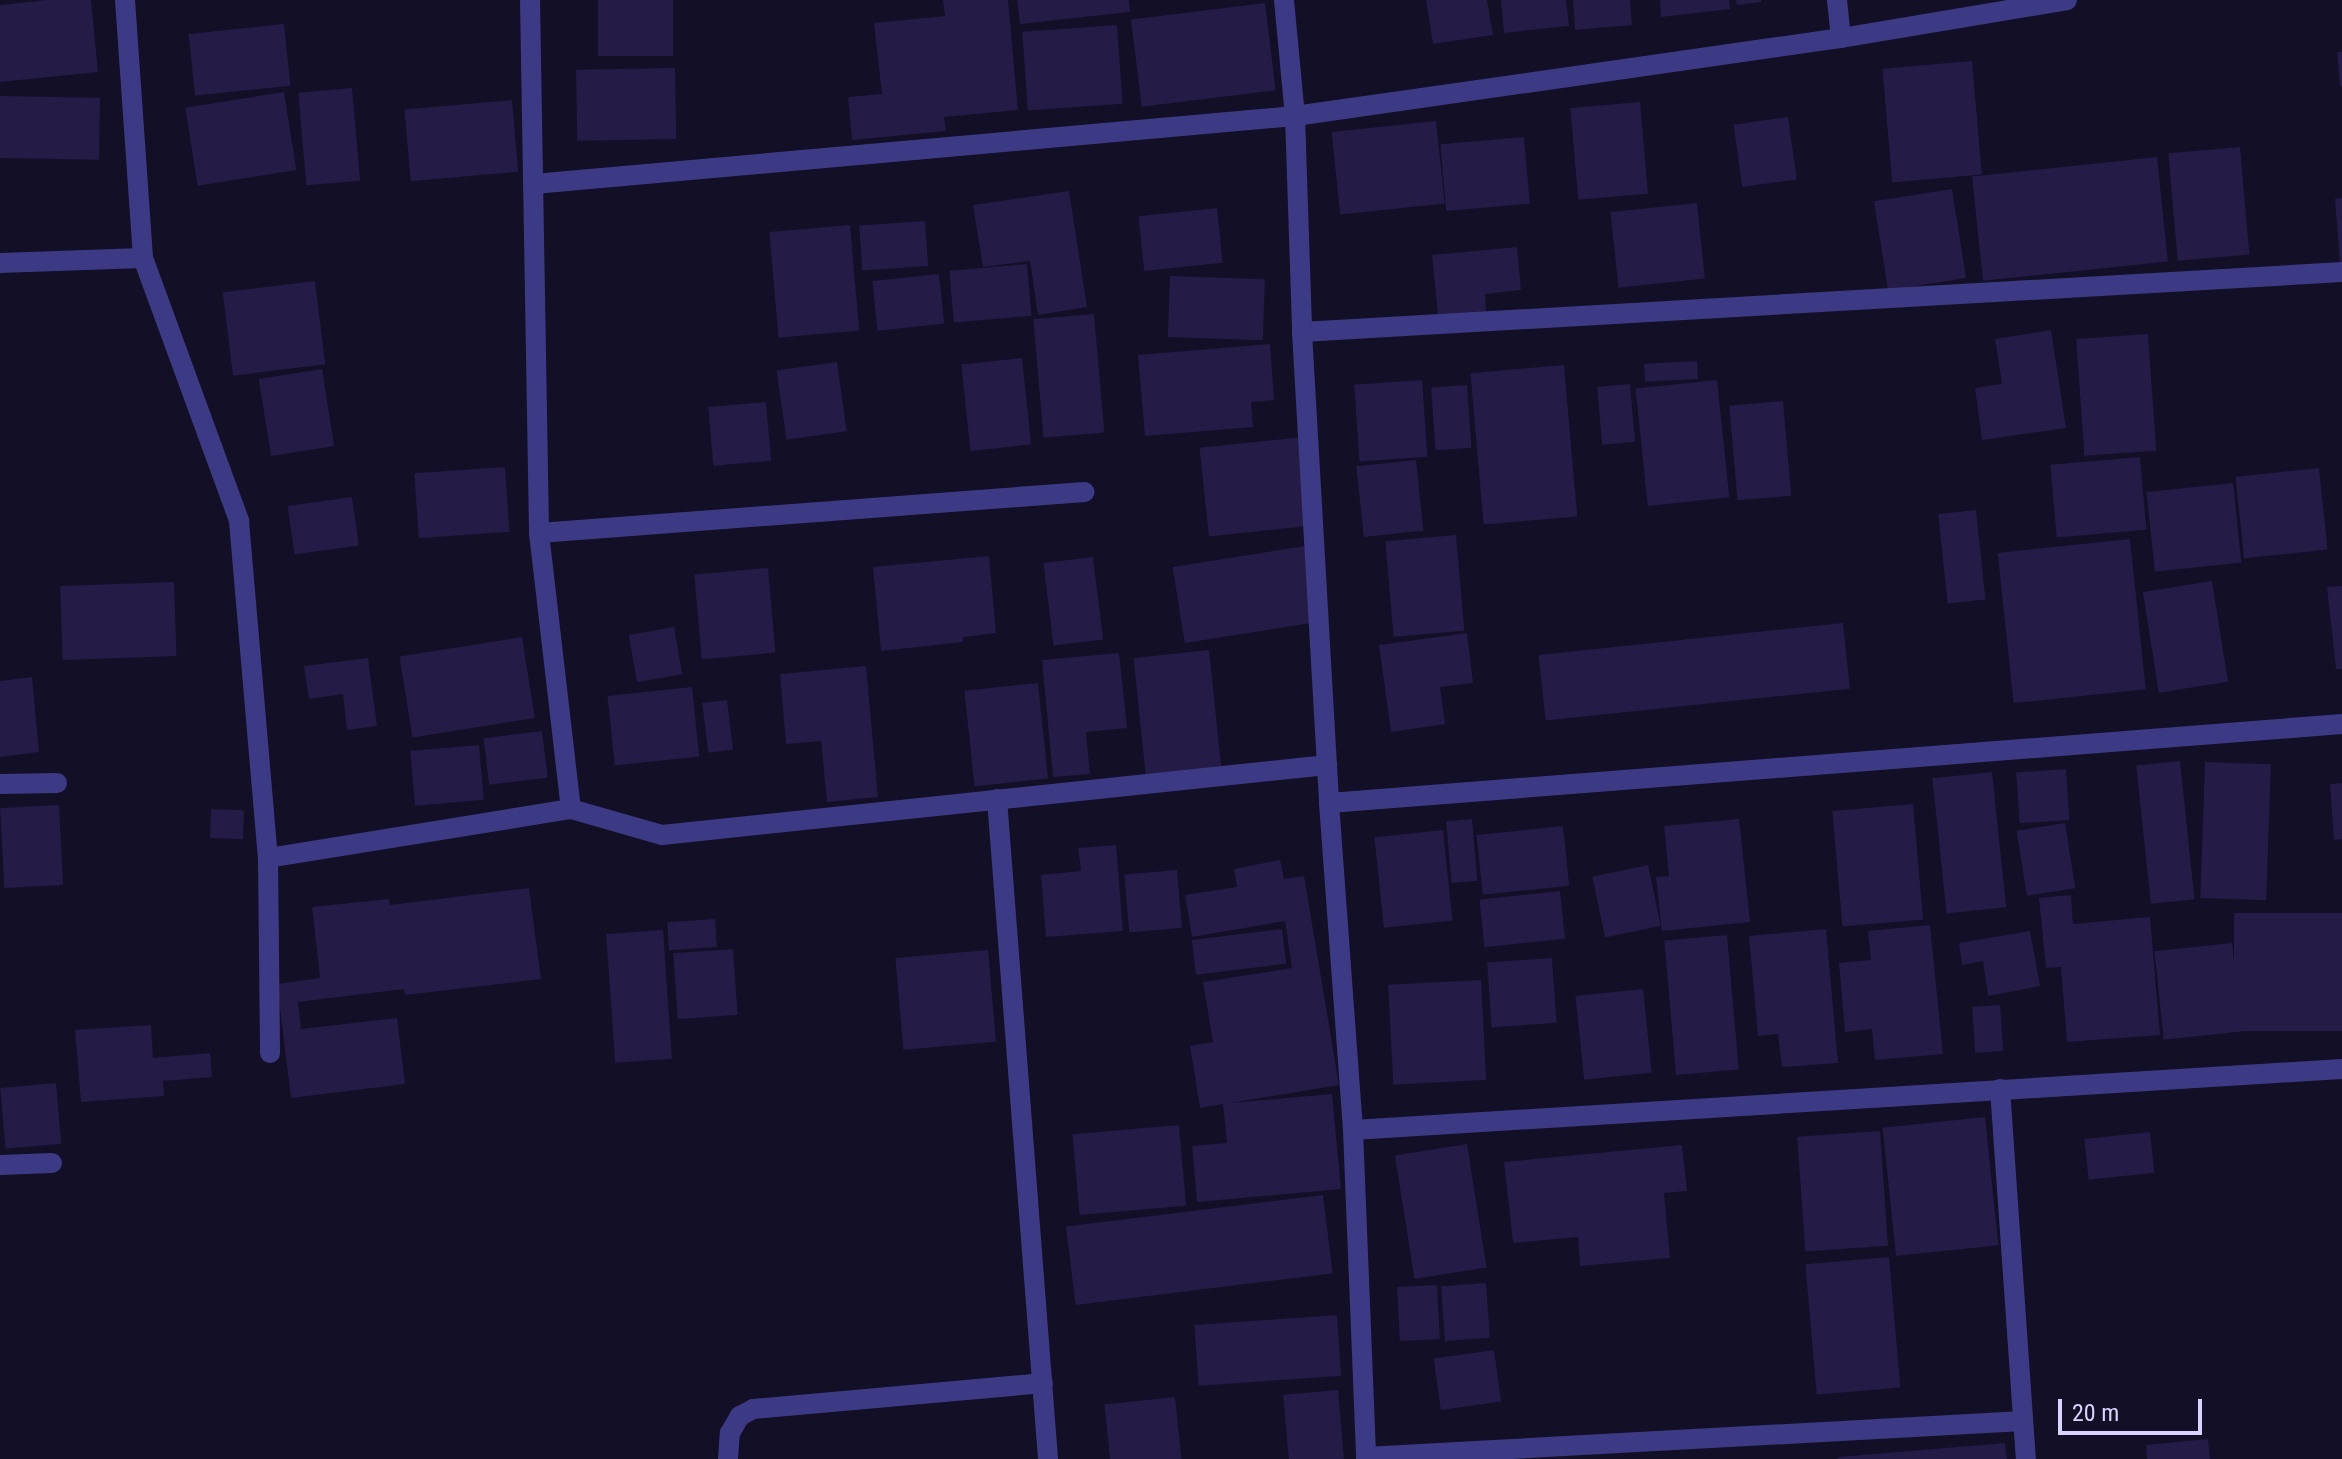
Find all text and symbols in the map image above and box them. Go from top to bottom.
scale bar [2062,1383,2206,1433]
text: 20 m [2072,1399,2119,1427]

